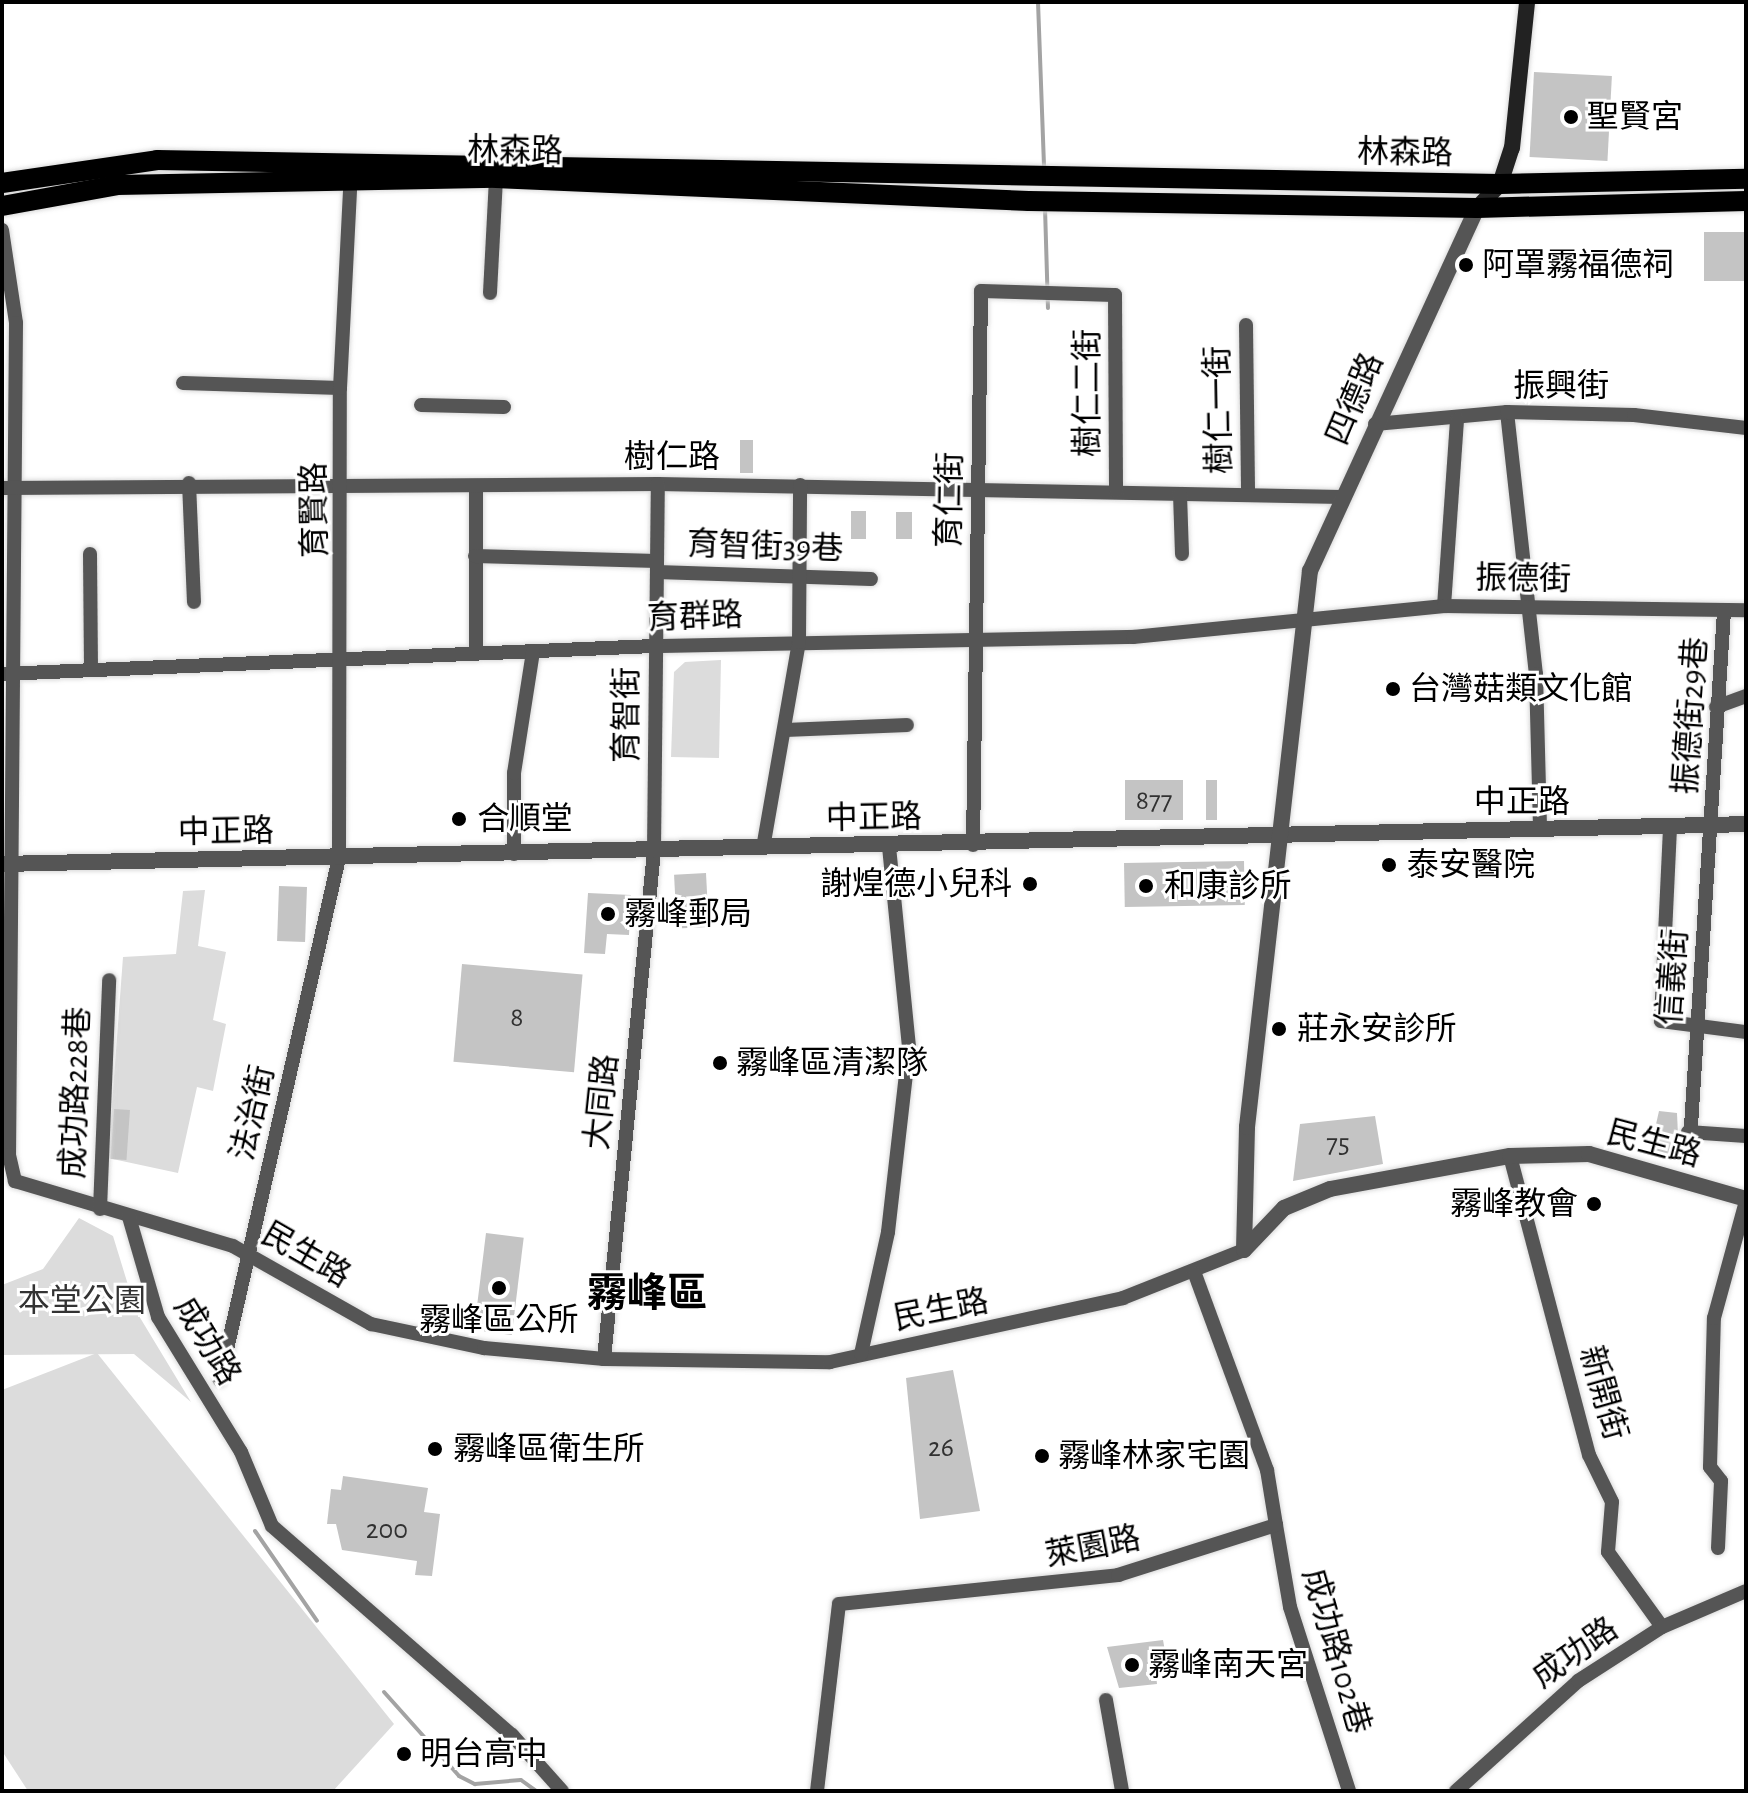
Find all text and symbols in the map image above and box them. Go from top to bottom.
place label: 聖賢宮 [1587,98,1683,136]
marker: 聖賢宮 [1562,108,1580,126]
street label: 林森路 [467,131,563,171]
street label: 林森路 [1357,133,1453,173]
place label: 阿罩霧福德祠 [1482,246,1674,284]
marker: 阿罩霧福德祠 [1457,256,1475,274]
street label: 樹仁二街 [1069,329,1107,457]
street label: 樹仁一街 [1199,346,1239,474]
street label: 四德路 [1319,347,1391,451]
street label: 振興街 [1513,367,1609,405]
street label: 樹仁路 [624,438,720,476]
street label: 育仁街 [930,452,970,548]
street label: 育賢路 [295,462,335,558]
street label: 育智街39巷 [686,525,844,569]
street label: 振德街 [1475,559,1571,599]
street label: 育群路 [646,596,744,638]
street label: 振德街29巷 [1666,636,1716,796]
street label: 育智街 [608,667,646,763]
place label: 台灣菇類文化館 [1409,670,1633,708]
marker: 台灣菇類文化館 [1384,680,1402,698]
street label: 中正路 [1474,783,1570,821]
house number: 877 [1136,784,1172,818]
street label: 中正路 [826,798,922,838]
place label: 合順堂 [477,800,573,838]
marker: 合順堂 [448,808,470,830]
street label: 中正路 [178,812,274,852]
place label: 泰安醫院 [1407,846,1535,884]
marker: 泰安醫院 [1378,854,1400,876]
place label: 謝煌德小兒科 [820,865,1012,903]
place label: 和康診所 [1164,867,1292,905]
marker: 謝煌德小兒科 [1019,873,1041,895]
marker: 和康診所 [1135,875,1157,897]
place label: 霧峰郵局 [624,895,752,933]
marker: 霧峰郵局 [599,905,617,923]
street label: 信義街 [1650,928,1696,1026]
house number: 8 [510,1001,524,1035]
street label: 成功路228巷 [54,1006,98,1180]
place label: 莊永安診所 [1297,1010,1457,1048]
marker: 莊永安診所 [1268,1018,1290,1040]
place label: 霧峰區清潔隊 [736,1044,928,1082]
street label: 大同路 [578,1052,626,1152]
marker: 霧峰區清潔隊 [711,1054,729,1072]
street label: 法治街 [223,1062,283,1164]
street label: 民生路 [1603,1113,1705,1175]
house number: 75 [1326,1127,1350,1161]
place label: 霧峰教會 [1450,1185,1578,1223]
marker: 霧峰教會 [1585,1195,1603,1213]
street label: 民生路 [255,1214,357,1296]
district label: 霧峰區 [587,1270,707,1318]
marker: 霧峰區公所 [490,1279,508,1297]
park label: 本堂公園 [18,1282,146,1320]
street label: 民生路 [890,1282,992,1338]
street label: 成功路 [166,1290,248,1392]
place label: 霧峰區公所 [419,1301,579,1339]
street label: 新開街 [1571,1342,1635,1444]
place label: 霧峰區衛生所 [453,1430,645,1468]
house number: 26 [928,1431,954,1465]
place label: 霧峰林家宅園 [1058,1437,1250,1475]
marker: 霧峰區衛生所 [424,1438,446,1460]
marker: 霧峰林家宅園 [1033,1447,1051,1465]
house number: 200 [366,1513,408,1547]
street label: 萊園路 [1042,1519,1144,1575]
street label: 成功路102巷 [1294,1564,1378,1738]
street label: 成功路 [1525,1610,1625,1696]
place label: 霧峰南天宮 [1148,1646,1308,1684]
marker: 霧峰南天宮 [1123,1656,1141,1674]
place label: 明台高中 [420,1735,548,1773]
marker: 明台高中 [395,1745,413,1763]

